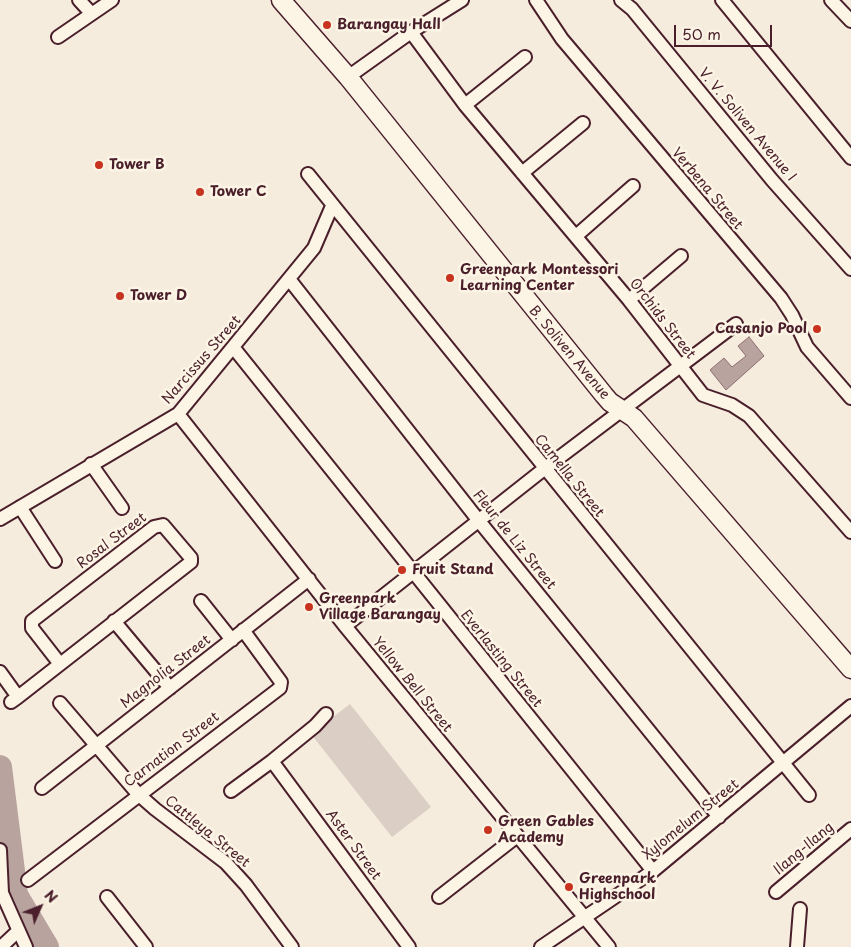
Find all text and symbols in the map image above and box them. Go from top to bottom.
scale bar [676,15,774,47]
place label: Barangay Hall [337,17,441,33]
marker: Barangay Hall [321,19,333,31]
text: 50 m [682,22,721,45]
street label: V. V. Soliven Avenue I [695,65,799,185]
street label: Verbena Street [668,145,746,233]
place label: Tower B [109,157,165,173]
marker: Tower B [93,159,105,171]
place label: Tower C [210,184,266,200]
marker: Tower C [194,186,206,198]
place label: Greenpark Montessori Learning Center [460,262,618,294]
marker: Greenpark Montessori Learning Center [444,272,456,284]
street label: Orchids Street [625,275,699,363]
place label: Tower D [130,288,187,304]
marker: Tower D [114,290,126,302]
street label: B. Soliven Avenue [525,303,613,403]
street label: Narcissus Street [159,312,245,408]
place label: Casanjo Pool [715,321,807,337]
marker: Casanjo Pool [811,323,823,335]
street label: Camella Street [531,431,607,521]
street label: Fleur de Liz Street [469,487,559,593]
street label: Rosal Street [74,509,150,573]
place label: Fruit Stand [412,562,494,578]
marker: Fruit Stand [396,564,408,576]
place label: Greenpark Village Barangay [319,591,441,624]
marker: Greenpark Village Barangay [303,601,315,613]
street label: Everlasting Street [457,607,545,711]
street label: Magnolia Street [118,632,214,712]
street label: Yellow Bell Street [369,634,455,736]
street label: Carnation Street [121,709,223,791]
street label: Xylomelum Street [640,776,742,864]
street label: Cattleya Street [161,793,253,871]
street label: Aster Street [322,806,384,884]
place label: Green Gables Academy [498,814,594,846]
street label: Ilang-Ilang [771,819,837,879]
marker: Green Gables Academy [482,824,494,836]
place label: Greenpark Highschool [579,871,656,904]
marker: Greenpark Highschool [563,881,575,893]
north arrow [15,882,65,932]
text: N [40,885,63,908]

